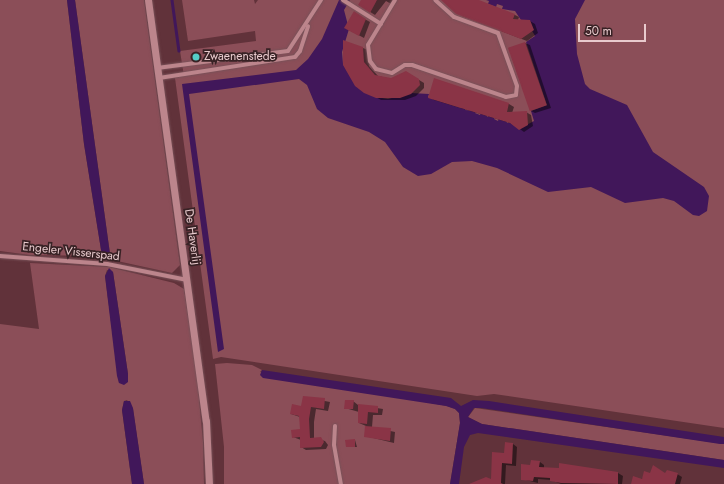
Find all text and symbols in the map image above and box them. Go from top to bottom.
scale bar [580,16,648,42]
text: 50 m [585,22,612,40]
place label: Zwaenenstede [204,50,276,64]
marker: Zwaenenstede [191,52,201,62]
street label: De Haverlij [181,208,203,266]
street label: Engeler Visserspad [22,240,120,264]

